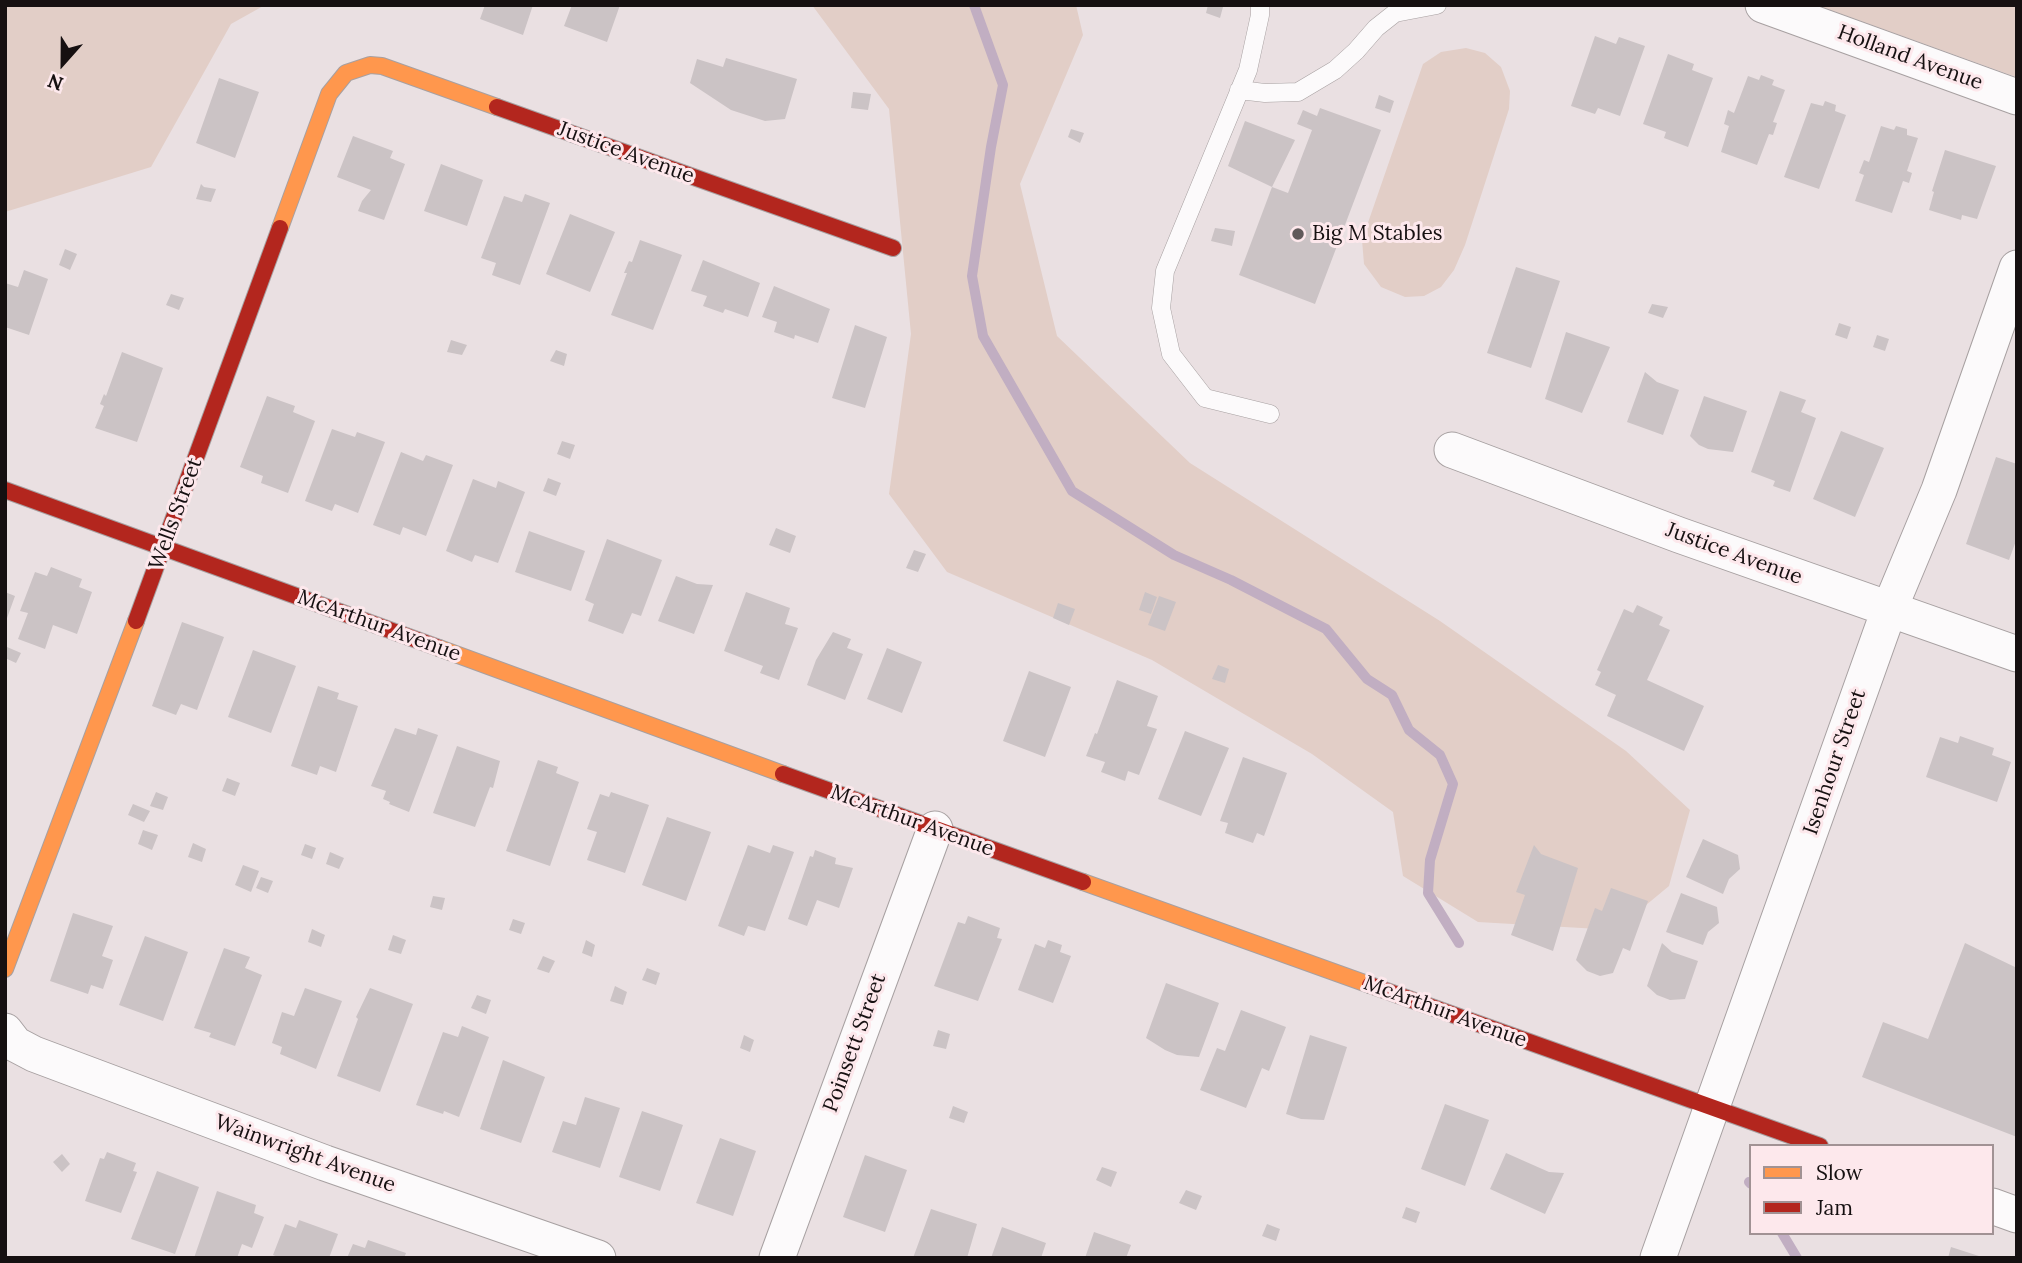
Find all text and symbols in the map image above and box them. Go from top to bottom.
street label: Holland Avenue [1834,20,1986,96]
north arrow [28,28,98,98]
text: N [44,69,67,96]
street label: Justice Avenue [554,117,698,189]
place label: Big M Stables [1312,221,1443,247]
marker: Big M Stables [1290,226,1306,242]
street label: Wells Street [144,454,208,574]
street label: Justice Avenue [1662,518,1806,590]
street label: McArthur Avenue [294,585,464,667]
street label: Isenhour Street [1798,686,1872,838]
street label: McArthur Avenue [827,780,997,862]
street label: Poinsett Street [818,970,892,1116]
street label: McArthur Avenue [1360,971,1530,1053]
street label: Wainwright Avenue [211,1110,399,1198]
legend [1749,1144,1994,1235]
text: Slow [1816,1159,1863,1186]
text: Jam [1816,1194,1853,1221]

